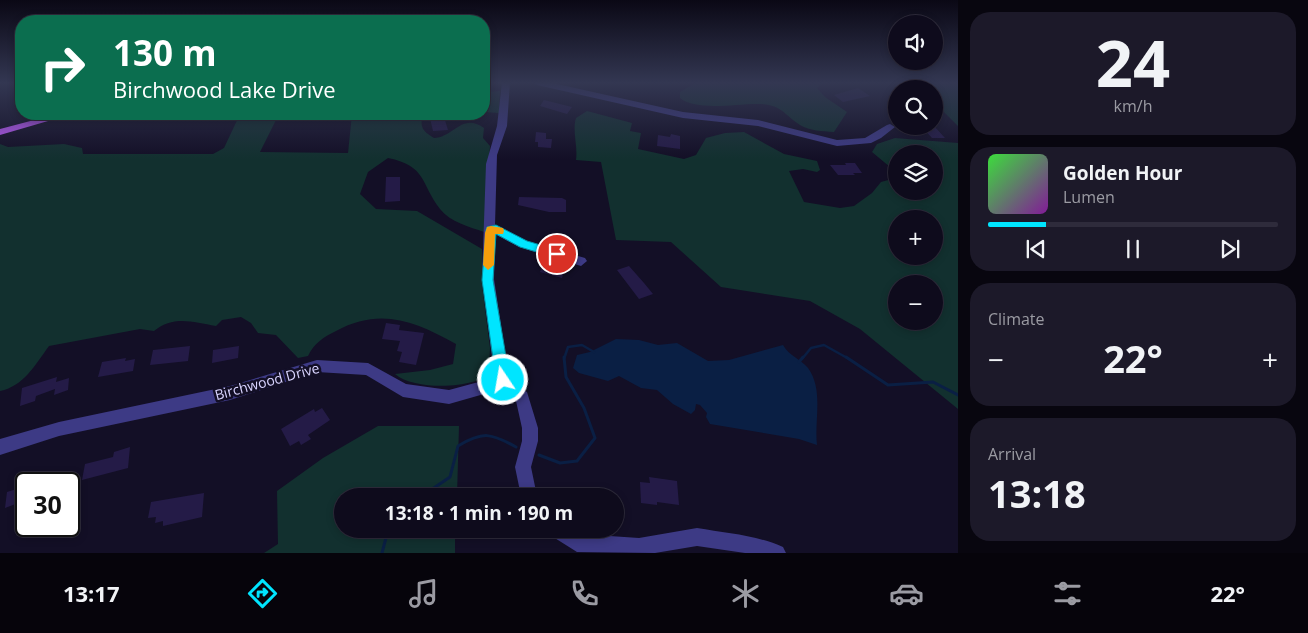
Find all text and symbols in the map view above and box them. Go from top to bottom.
map controls [888,15,943,330]
button: sound [888,15,943,70]
text: 24 [1096,18,1170,106]
text: 130 m [113,29,217,76]
icon: right [30,35,95,100]
text: Birchwood Lake Drive [113,74,336,104]
button: search [888,80,943,135]
text: km/h [1114,95,1152,117]
button: layers [888,145,943,200]
text: Golden Hour [1063,160,1182,186]
text: Lumen [1063,186,1115,208]
button: + [888,210,943,265]
pin [536,233,578,275]
icon: previous [1022,235,1050,263]
icon: pause [1119,235,1147,263]
icon: next [1216,235,1244,263]
icon: arrive [543,240,571,268]
button: − [888,275,943,330]
text: Climate [988,308,1045,330]
text: 22° [1103,332,1163,384]
text: − [988,340,1004,378]
text: + [1262,340,1278,378]
position arrow [476,353,528,405]
street label: Birchwood Drive [212,358,322,404]
text: Arrival [988,443,1036,465]
text: 13:18 [988,467,1086,519]
speed limit sign: 30 [15,472,80,537]
text: 13:18 · 1 min · 190 m [385,500,573,526]
icon: directions [245,576,280,611]
icon: music [406,576,441,611]
icon: phone [567,576,602,611]
icon: climate [728,576,763,611]
icon: car [889,576,924,611]
icon: filters [1050,576,1085,611]
text: 13:17 [63,578,120,608]
text: 22° [1210,578,1245,608]

